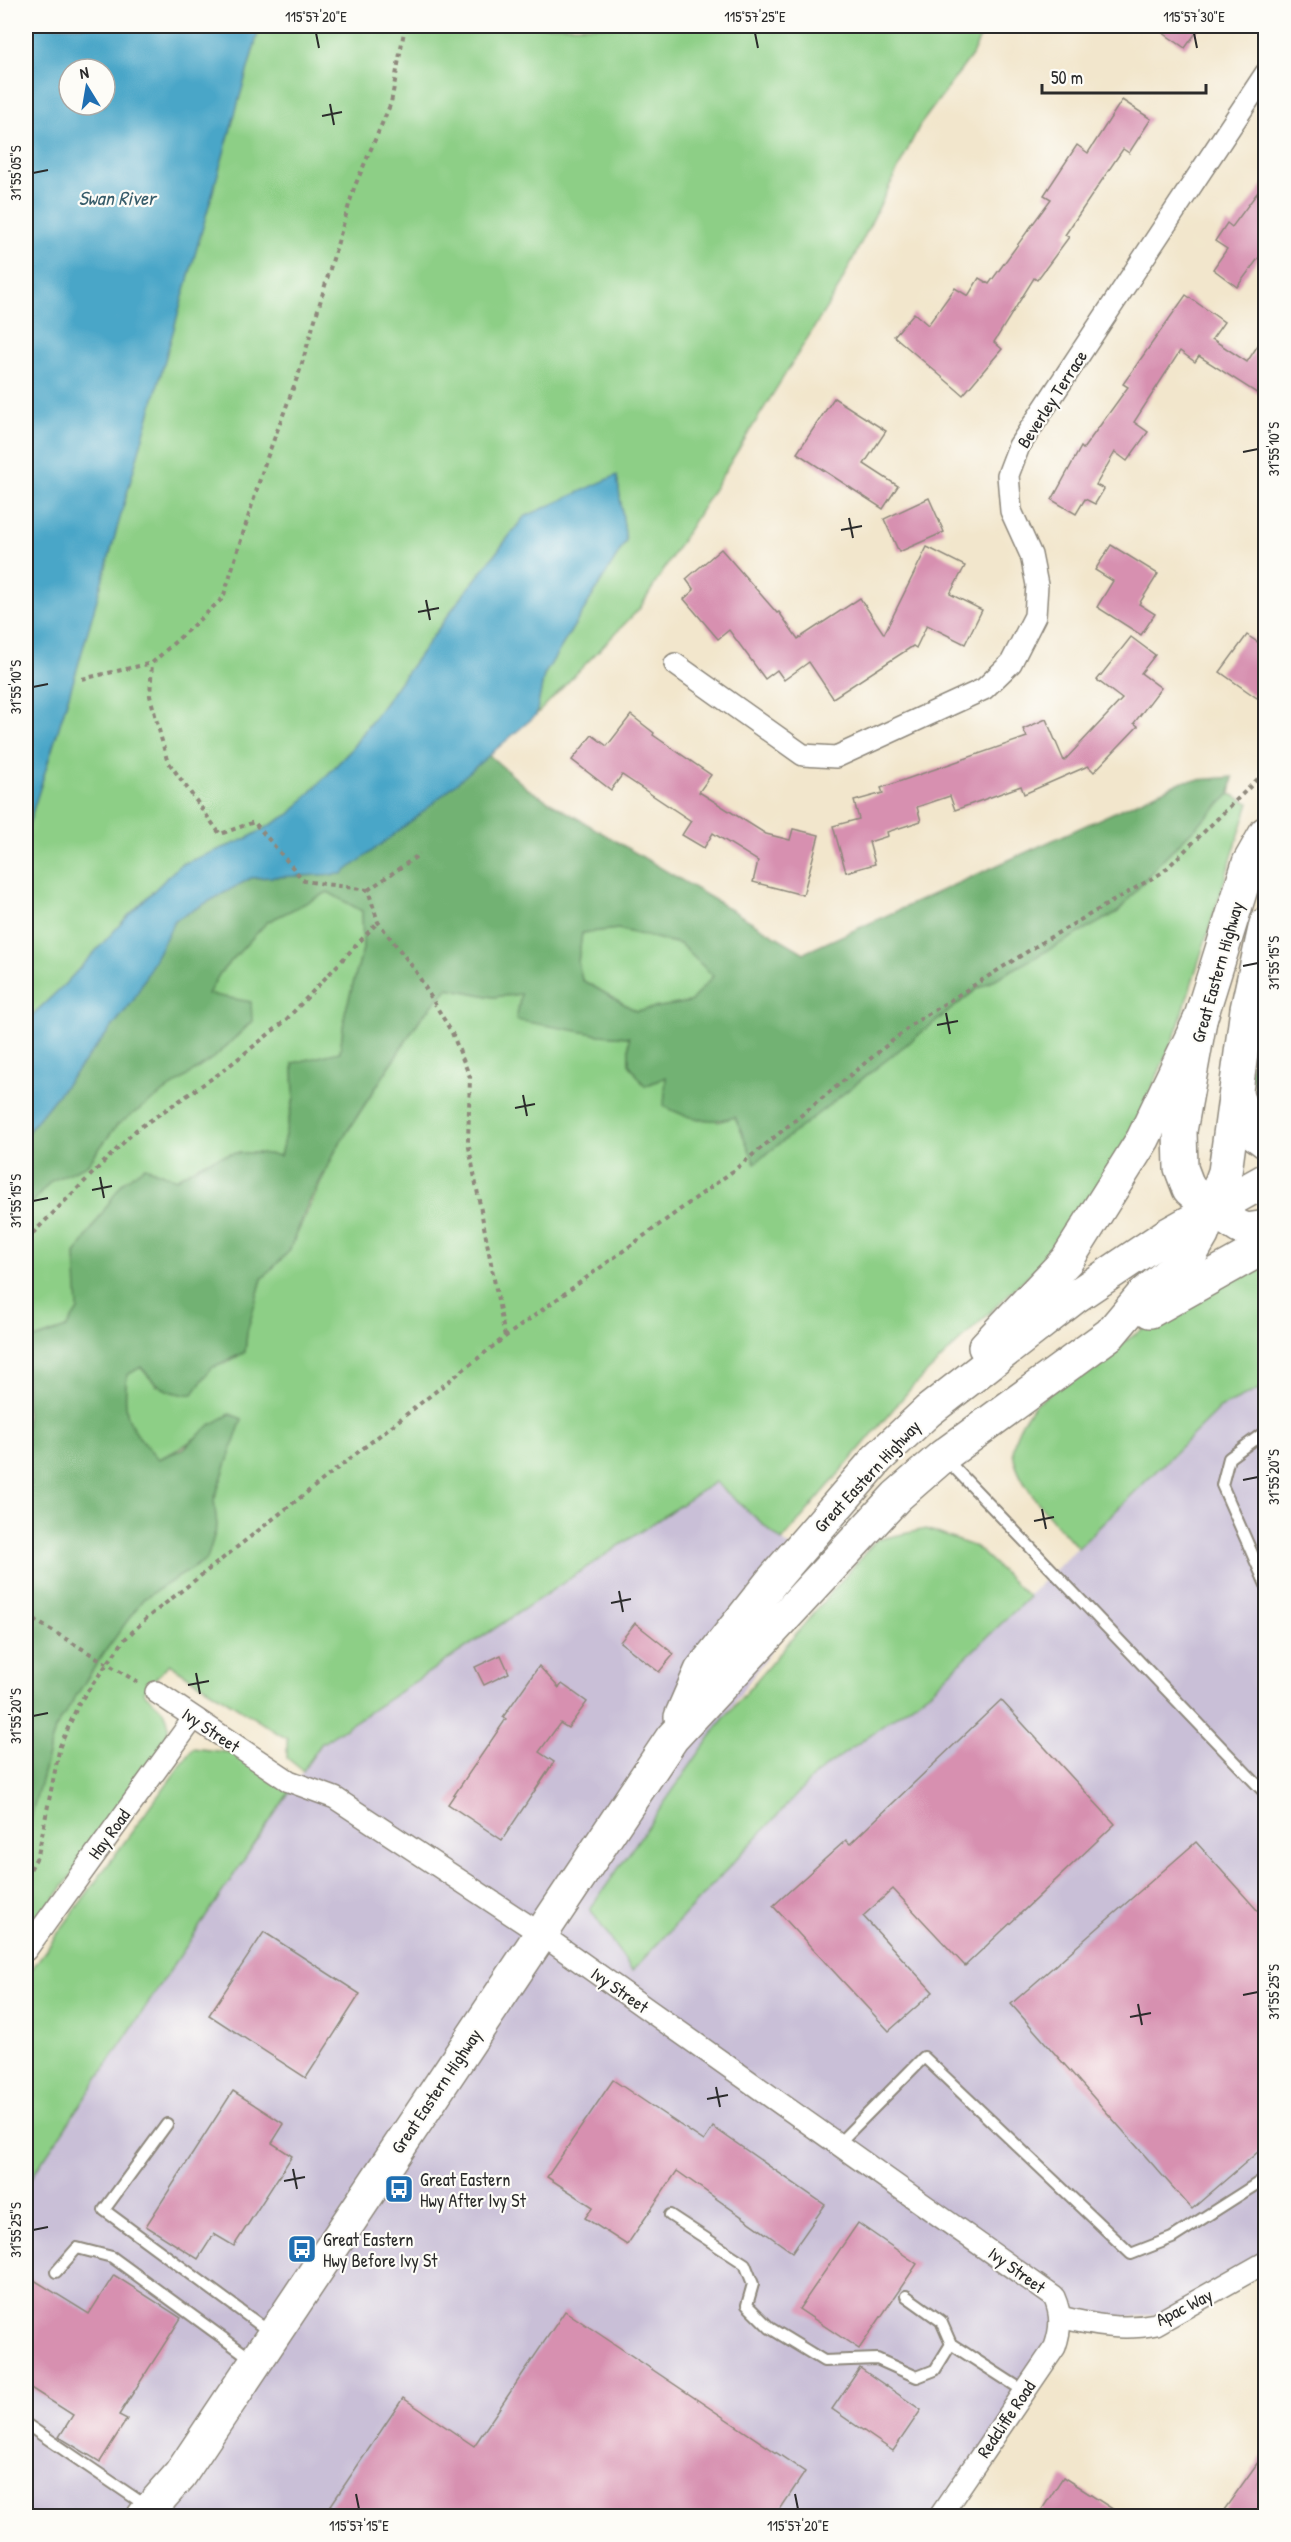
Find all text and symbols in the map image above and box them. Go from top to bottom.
text: 115°57'20"E [285,6,347,27]
text: 115°57'25"E [724,6,786,27]
text: 115°57'30"E [1163,6,1225,27]
north arrow [57,57,117,117]
scale bar [1042,57,1206,95]
text: N [78,61,91,84]
text: 50 m [1051,65,1083,90]
text: 31°55'05"S [5,145,26,201]
water label: Swan River [78,184,158,211]
street label: Beverley Terrace [1011,345,1093,453]
text: 31°55'10"S [1263,422,1284,476]
text: 31°55'10"S [5,660,26,714]
street label: Great Eastern Highway [1185,898,1249,1045]
text: 31°55'15"S [1263,936,1284,990]
text: 31°55'15"S [5,1174,26,1228]
street label: Great Eastern Highway [808,1414,926,1538]
text: 31°55'20"S [1263,1449,1284,1505]
text: 31°55'20"S [5,1688,26,1744]
street label: Ivy Street [177,1701,246,1759]
street label: Hay Road [82,1804,136,1864]
street label: Ivy Street [586,1961,654,2019]
text: 31°55'25"S [1263,1964,1284,2020]
street label: Great Eastern Highway [385,2023,487,2158]
place label: Great Eastern Hwy After Ivy St [420,2167,527,2213]
bus stop icon: Great Eastern Hwy After Ivy St [383,2173,415,2205]
text: 31°55'25"S [5,2202,26,2258]
place label: Great Eastern Hwy Before Ivy St [323,2227,438,2273]
bus stop icon: Great Eastern Hwy Before Ivy St [286,2233,318,2265]
street label: Ivy Street [983,2241,1051,2300]
street label: Apac Way [1151,2282,1217,2332]
street label: Redcliffe Road [971,2375,1041,2463]
text: 115°57'15"E [329,2515,389,2536]
text: 115°57'20"E [767,2515,829,2536]

